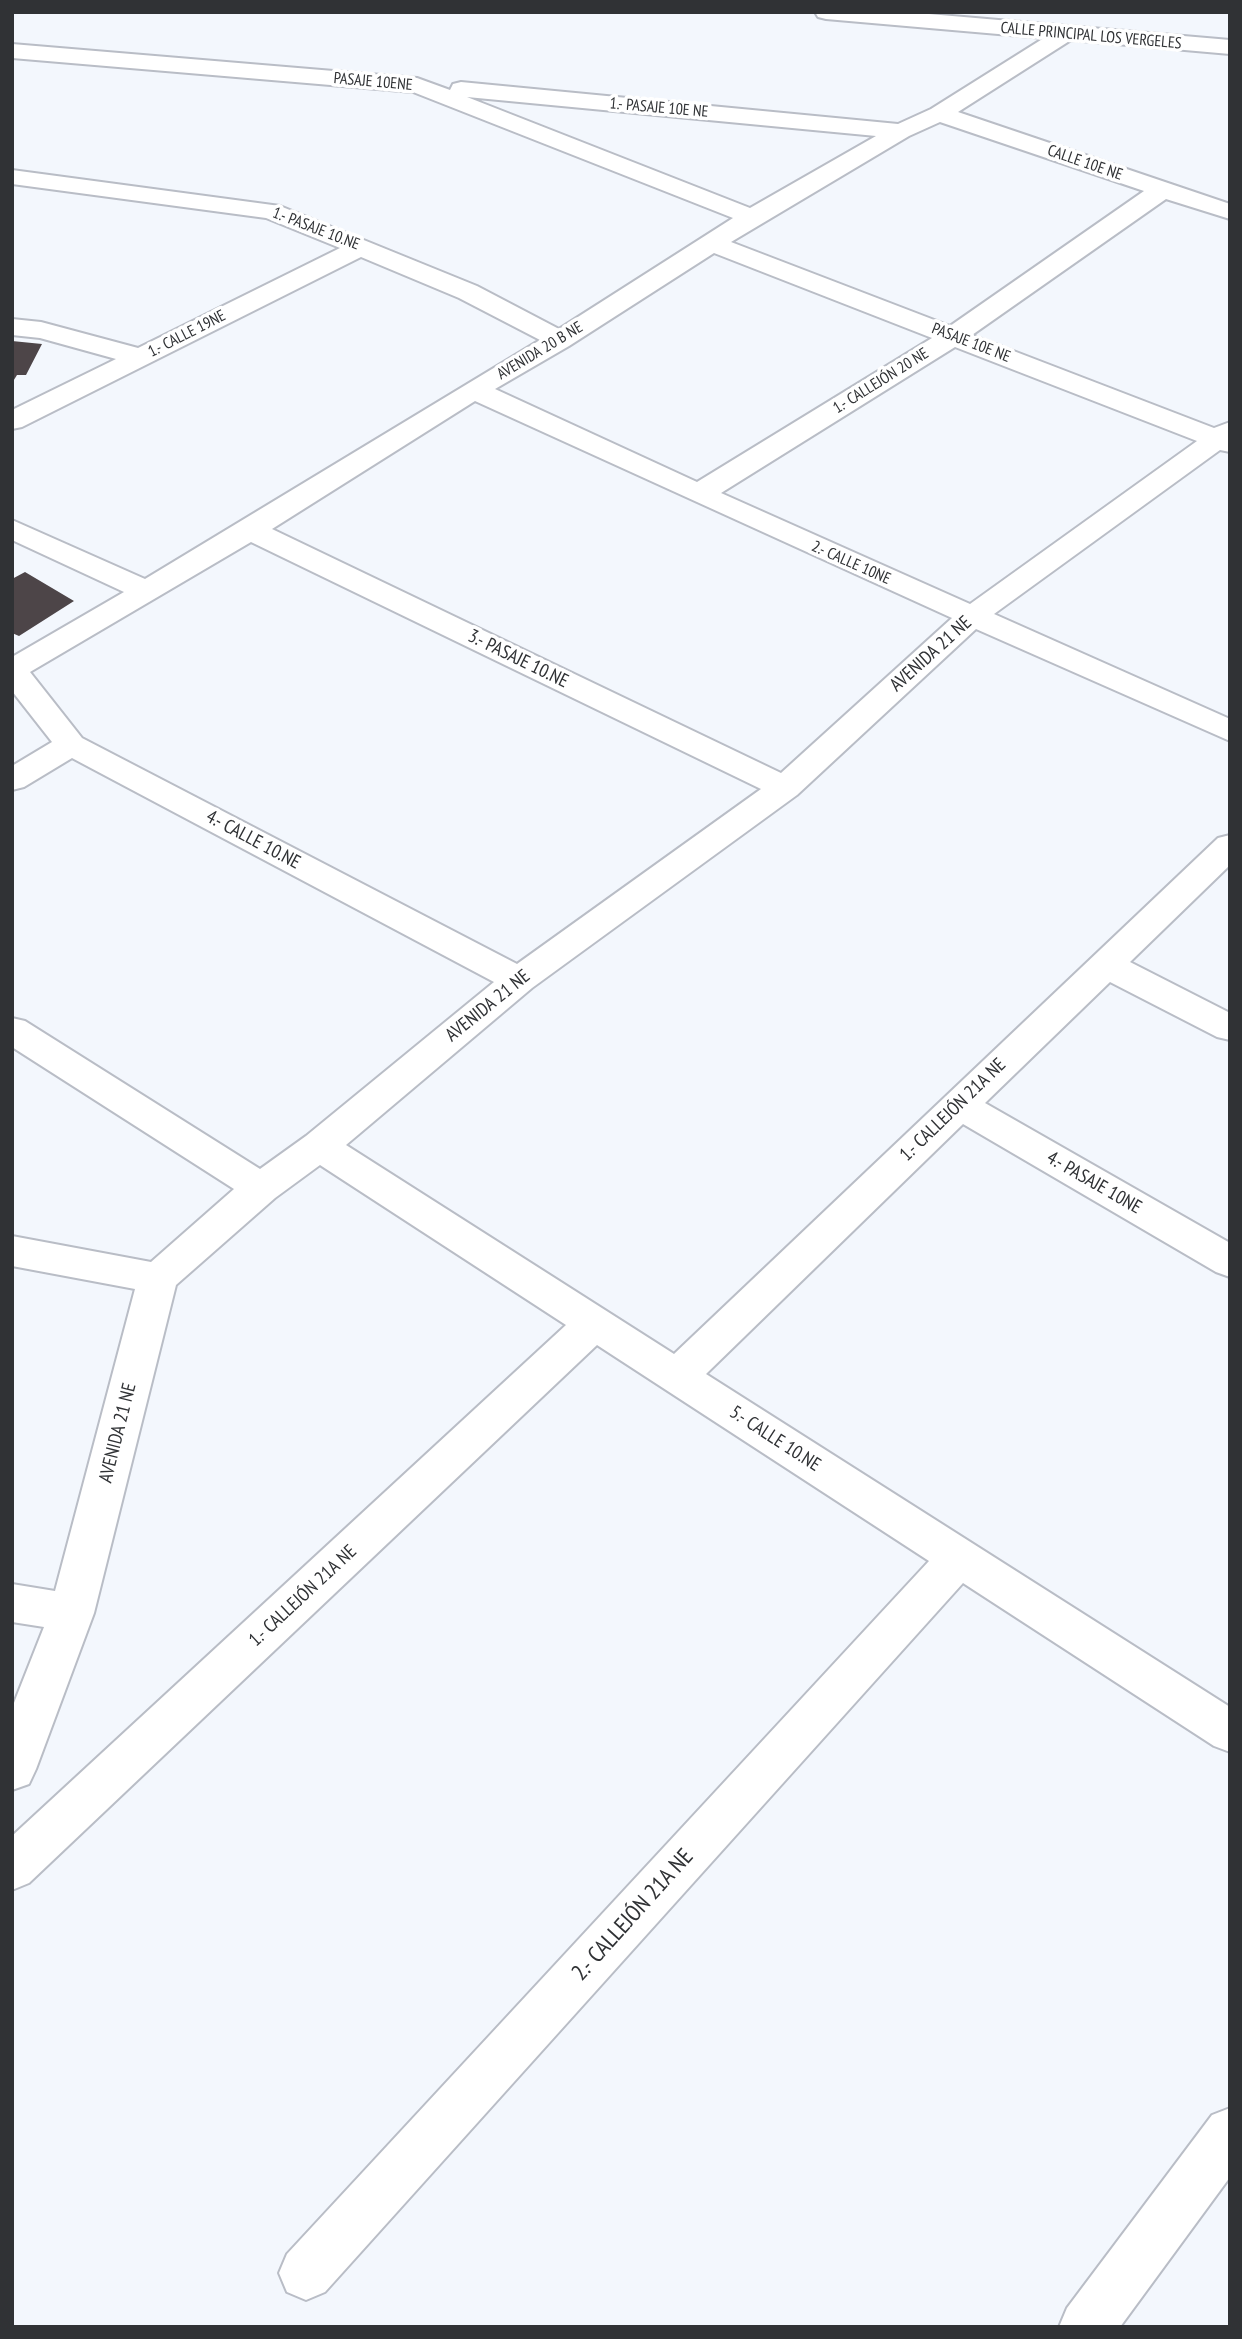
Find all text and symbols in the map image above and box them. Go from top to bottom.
street label: CALLE PRINCIPAL LOS VERGELES [1000,19,1182,53]
street label: PASAJE 10ENE [333,69,413,95]
street label: 1.- PASAJE 10E NE [609,94,709,122]
street label: CALLE 10E NE [1045,141,1125,185]
street label: 1.- PASAJE 10.NE [270,204,362,254]
street label: 1.- CALLE 19NE [145,306,229,362]
street label: AVENIDA 20 B NE [494,318,586,384]
street label: PASAJE 10E NE [929,319,1013,367]
street label: 1.- CALLEJÓN 20 NE [830,344,932,418]
street label: 2.- CALLE 10NE [809,537,893,589]
street label: AVENIDA 21 NE [885,611,977,697]
street label: 3.- PASAJE 10.NE [464,625,572,693]
street label: 4.- CALLE 10.NE [202,806,304,874]
street label: AVENIDA 21 NE [441,965,535,1047]
street label: 1.- CALLEJÓN 21A NE [895,1054,1011,1166]
street label: 4.- PASAJE 10NE [1043,1147,1145,1219]
street label: AVENIDA 21 NE [95,1381,141,1485]
street label: 5.- CALLE 10.NE [725,1401,825,1477]
street label: 1.- CALLEJÓN 21A NE [245,1540,361,1652]
street label: 2.- CALLEJÓN 21A NE [567,1843,699,1987]

